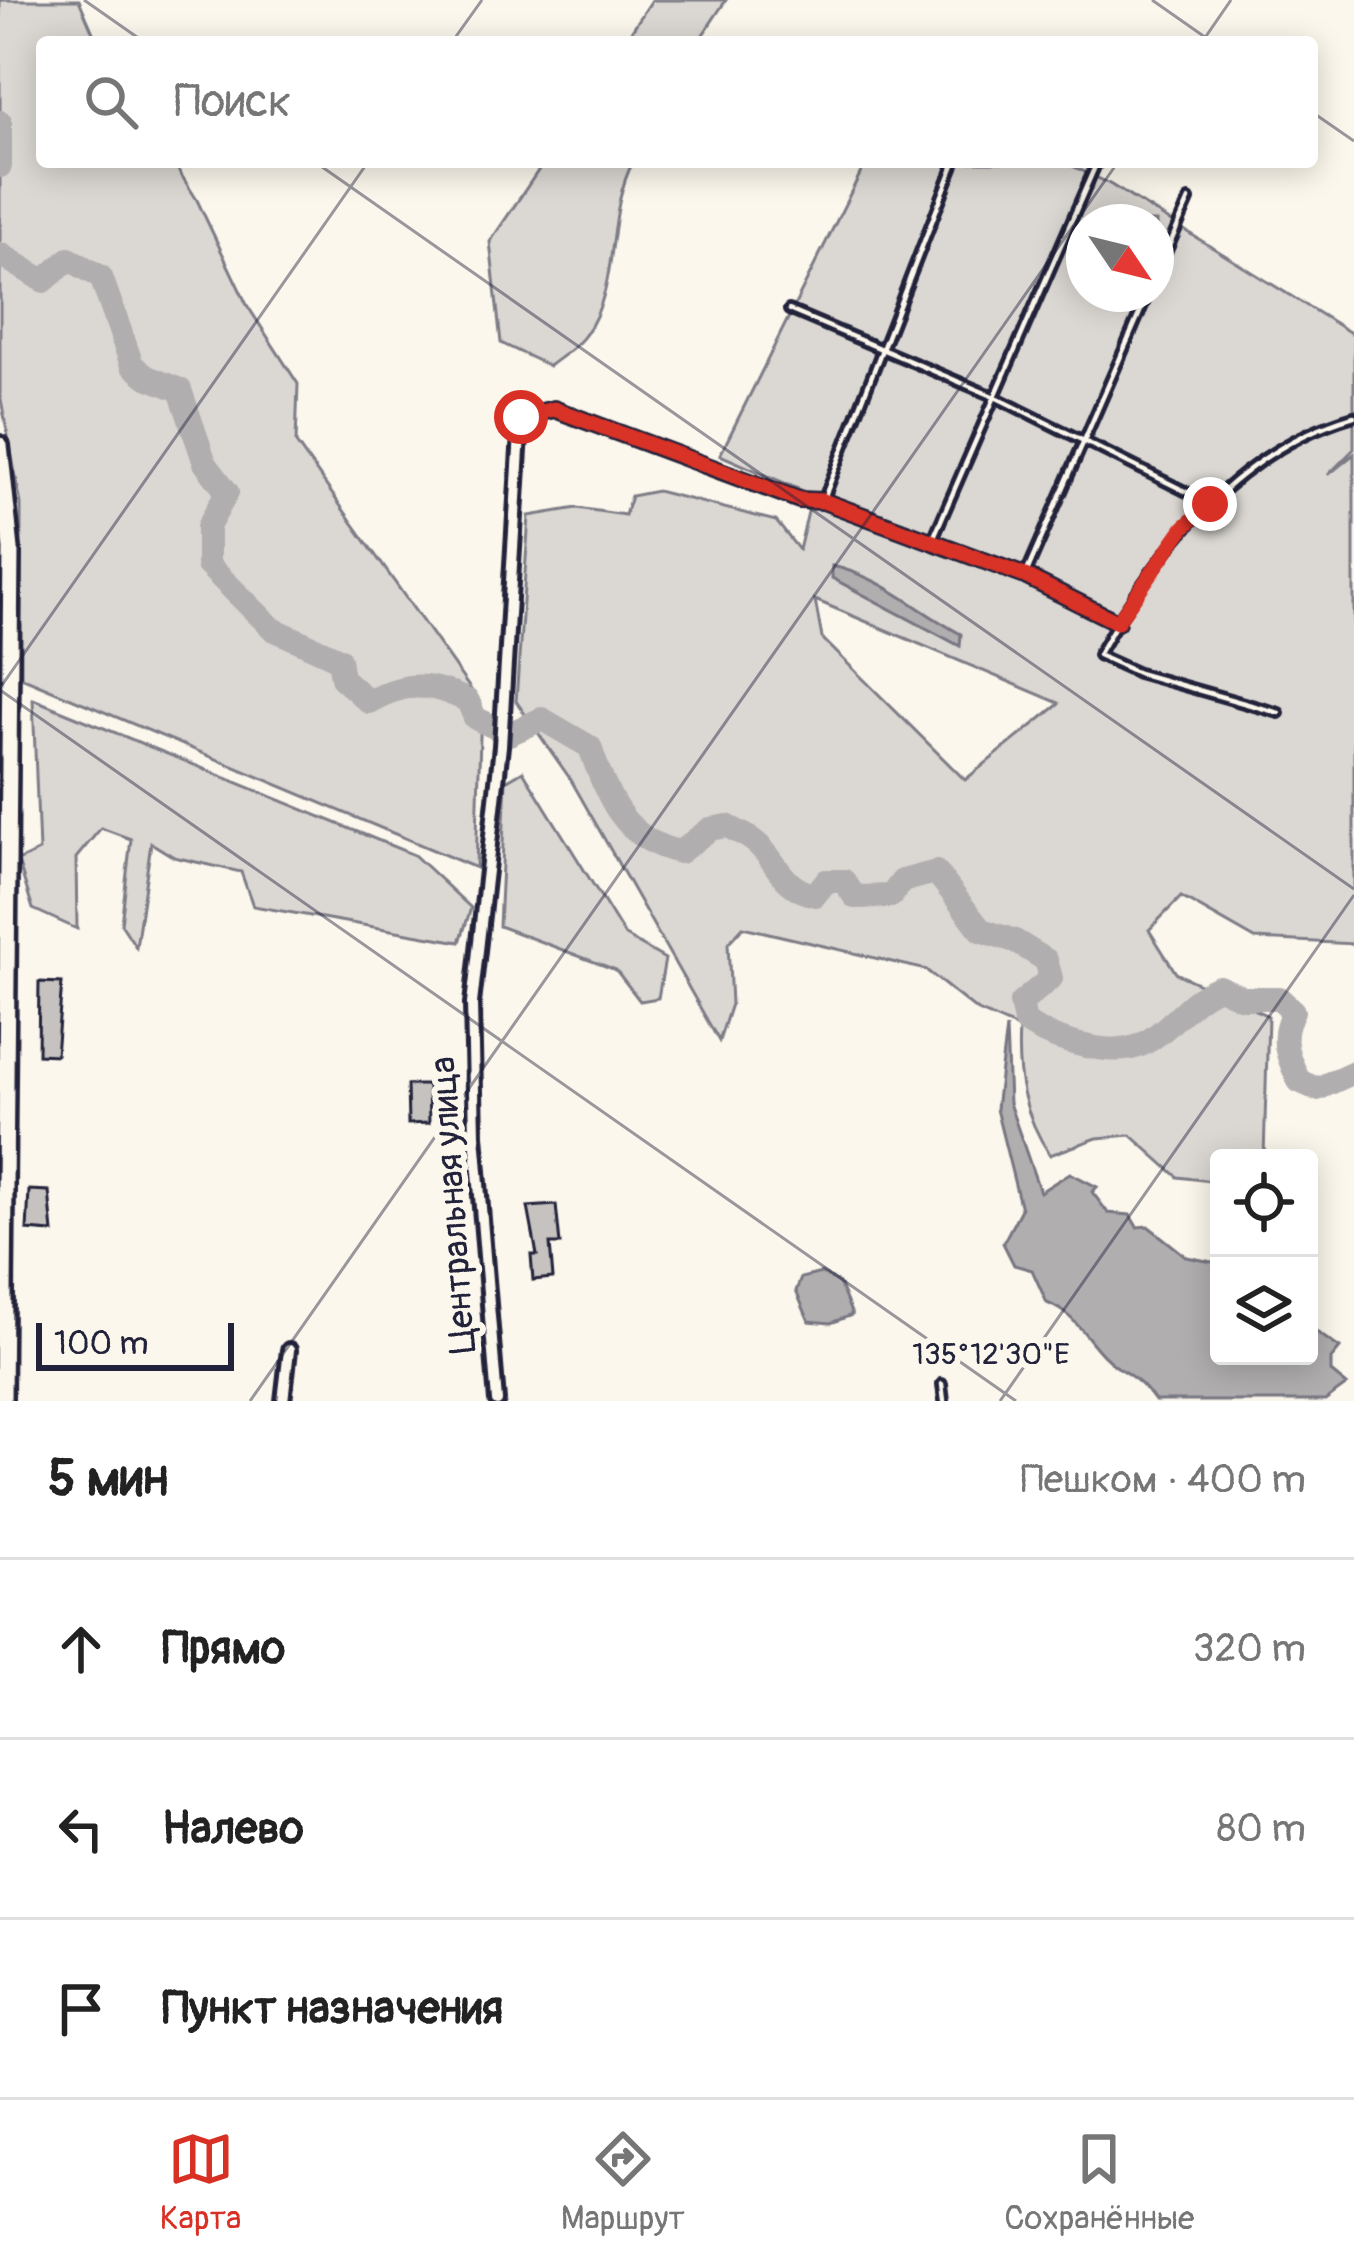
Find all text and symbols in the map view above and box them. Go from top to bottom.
search box [36,36,1318,168]
icon: search [78,69,144,135]
text: Поиск [174,74,291,130]
north arrow [1066,204,1174,312]
route start [494,390,548,444]
route end [1183,477,1237,531]
street label: Центральная улица [420,1055,486,1355]
map controls [1210,1149,1318,1365]
button: locate [1210,1149,1318,1257]
button: layers [1210,1257,1318,1365]
scale bar [36,1317,234,1370]
text: 100 m [54,1323,148,1364]
text: 135°12'30"E [912,1336,1070,1373]
text: 5 мин [48,1447,168,1511]
text: Пешком · 400 m [1020,1455,1306,1504]
icon: ahead [48,1616,114,1682]
text: Прямо [162,1621,285,1677]
text: 320 m [1193,1624,1306,1673]
icon: left [48,1796,114,1862]
text: Налево [162,1801,304,1857]
text: 80 m [1217,1804,1306,1853]
icon: arrive [48,1976,114,2042]
text: Пункт назначения [162,1981,503,2037]
tab: Карта [160,2126,241,2239]
tab: Маршрут [561,2126,685,2239]
tab: Сохранённые [1004,2126,1194,2239]

